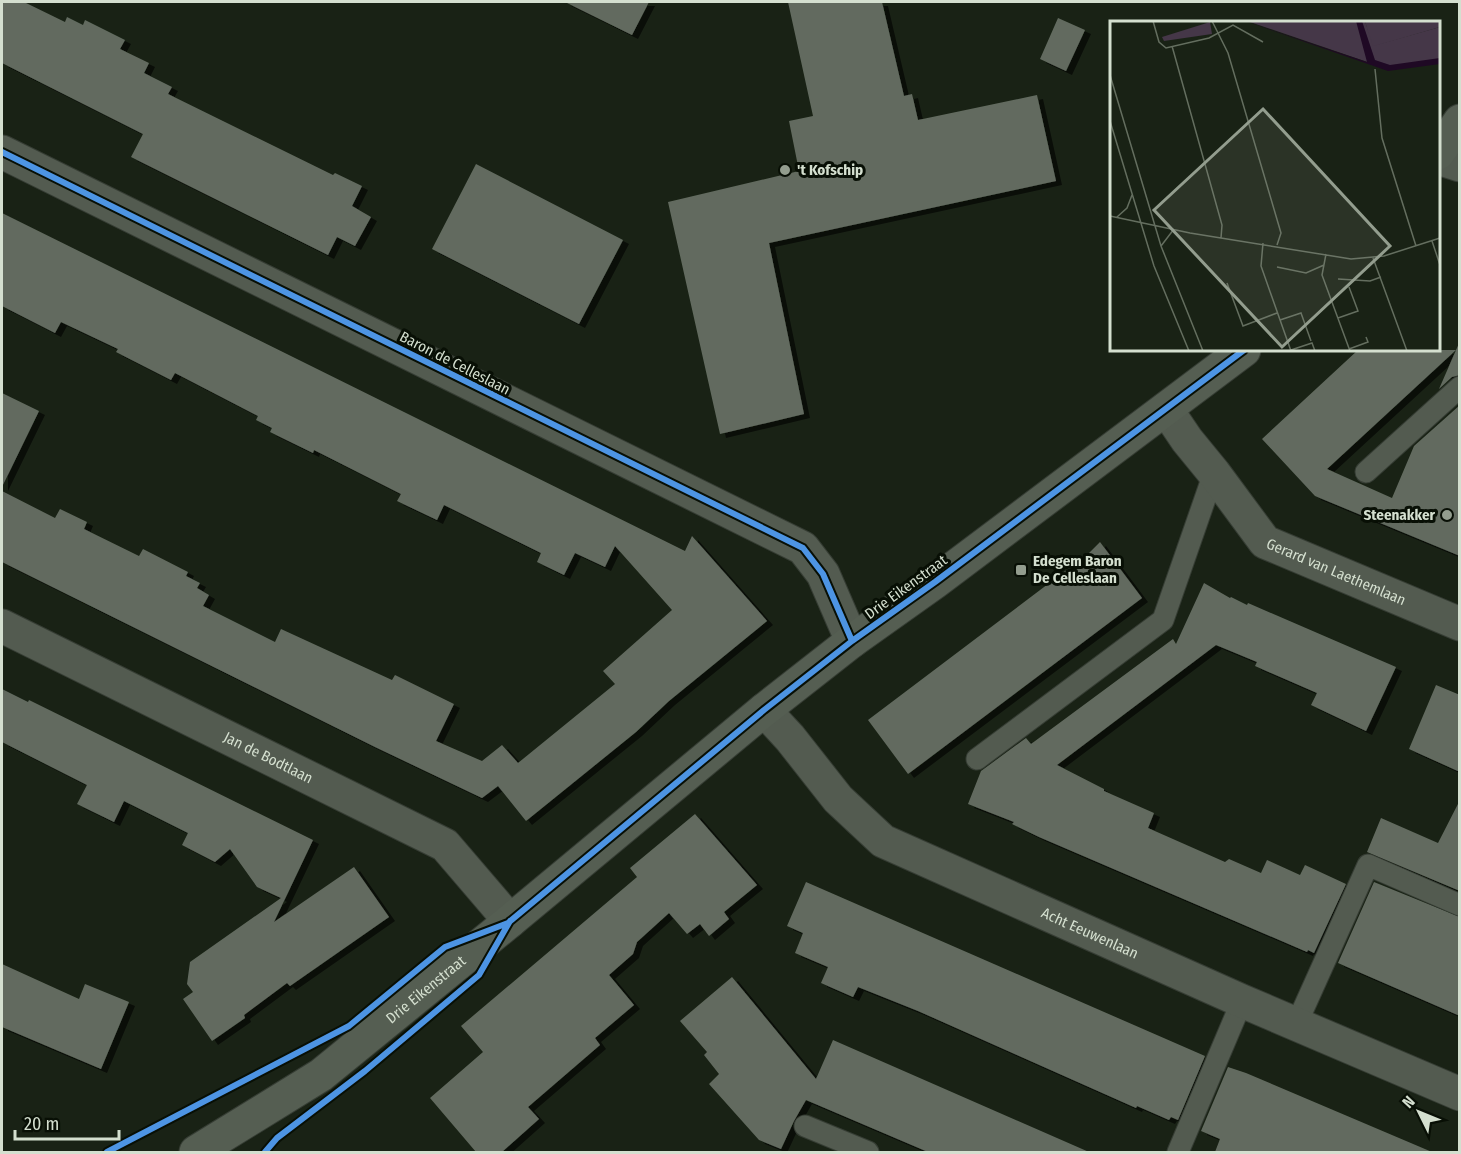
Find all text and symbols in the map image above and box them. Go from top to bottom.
inset map [1110,21,1440,351]
place label: 't Kofschip [797,161,863,179]
marker: 't Kofschip [778,163,792,177]
street label: Baron de Celleslaan [397,327,513,399]
place label: Steenakker [1364,506,1436,524]
marker: Steenakker [1440,508,1454,522]
street label: Gerard van Laethemlaan [1264,535,1408,609]
street label: Drie Eikenstraat [861,551,951,623]
place label: Edegem Baron De Celleslaan [1033,552,1122,587]
marker: Edegem Baron De Celleslaan [1014,563,1028,577]
street label: Jan de Bodtlaan [221,728,316,787]
street label: Acht Eeuwenlaan [1039,904,1141,963]
street label: Drie Eikenstraat [382,952,469,1027]
north arrow [1389,1082,1449,1142]
text: N [1398,1092,1419,1112]
scale bar [15,1103,118,1141]
text: 20 m [24,1113,59,1135]

